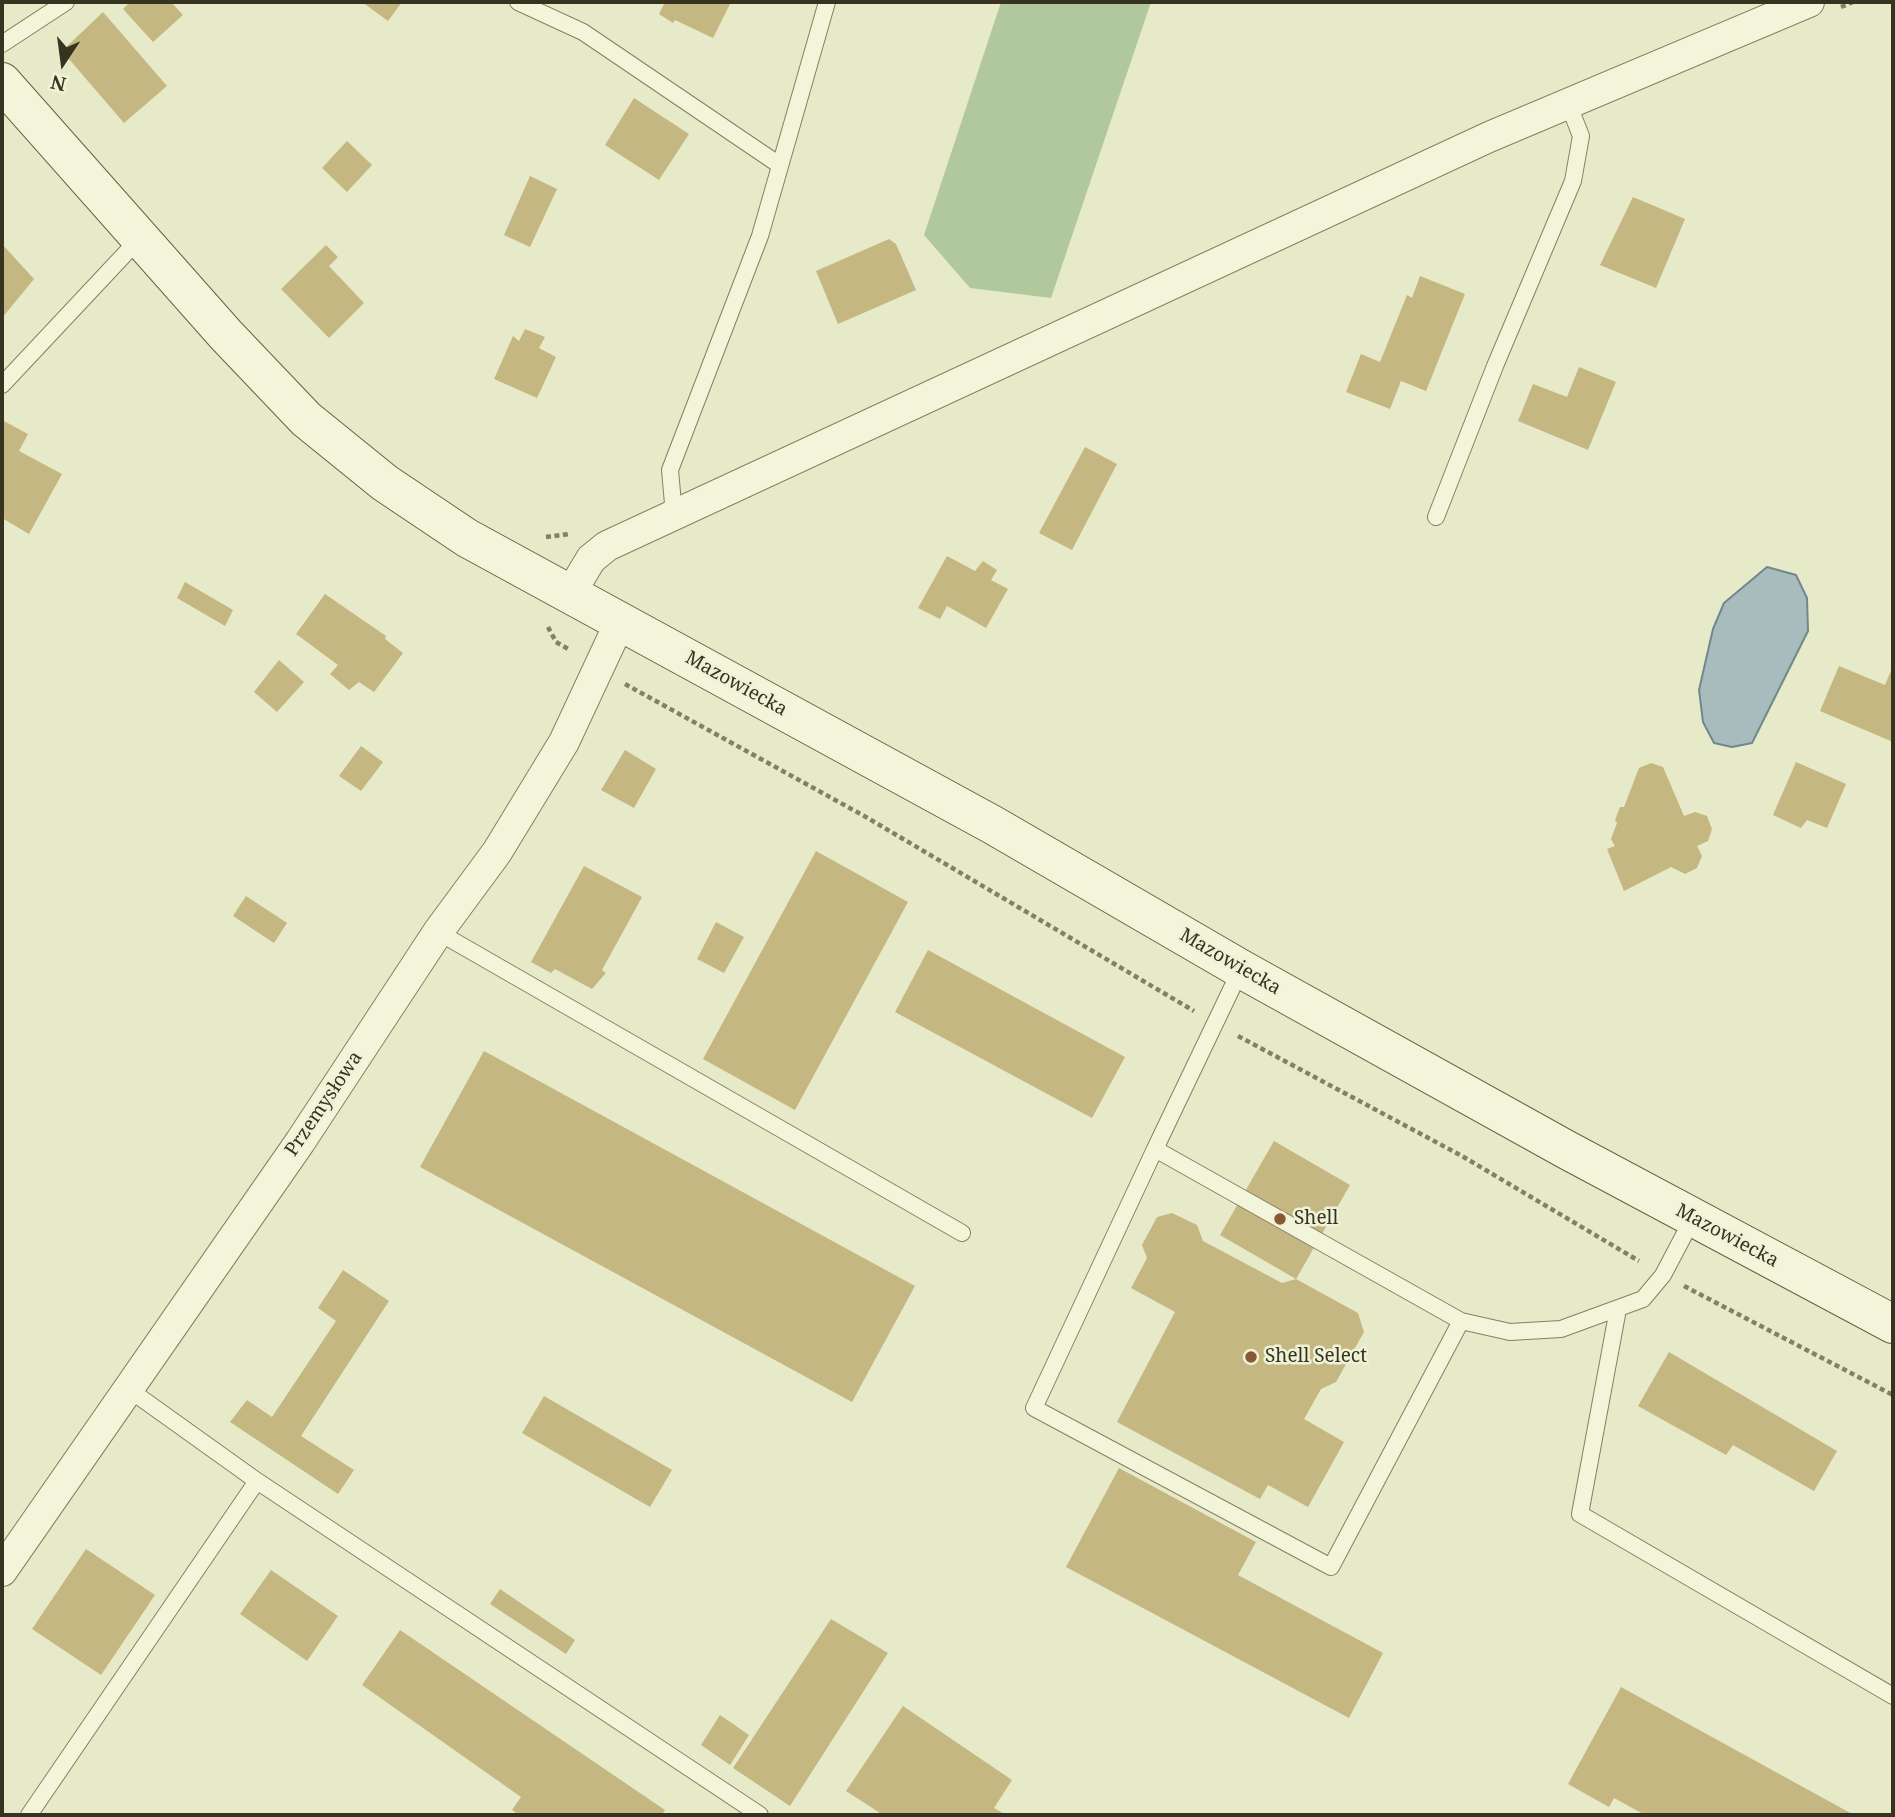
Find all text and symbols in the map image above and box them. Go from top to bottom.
north arrow [28,28,98,98]
text: N [48,69,69,98]
street label: Mazowiecka [681,647,791,721]
street label: Mazowiecka [1175,924,1285,1000]
street label: Przemysłowa [281,1047,367,1161]
street label: Mazowiecka [1672,1199,1782,1273]
place label: Shell [1294,1208,1338,1230]
marker: Shell [1272,1211,1288,1227]
place label: Shell Select [1265,1346,1367,1368]
marker: Shell Select [1243,1349,1259,1365]

